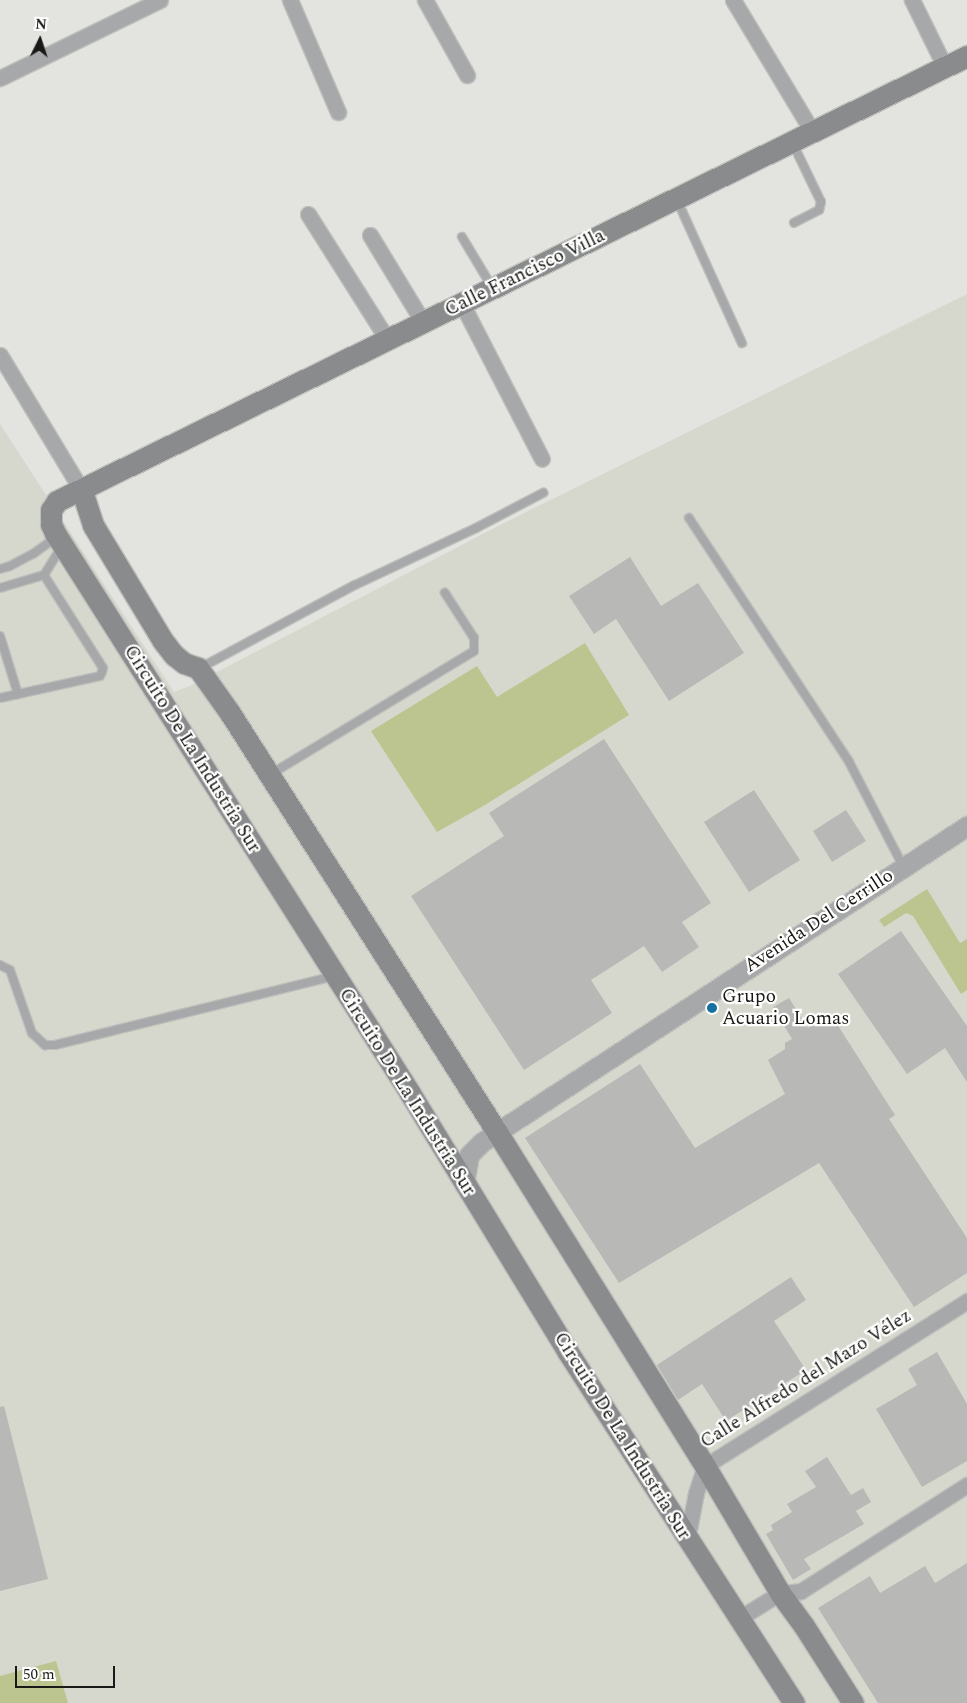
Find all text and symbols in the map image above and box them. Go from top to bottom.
text: N [35,14,48,35]
north arrow [15,15,65,65]
street label: Calle Francisco Villa [441,224,609,322]
street label: Circuito De La Industria Sur [119,641,265,857]
street label: Avenida Del Cerrillo [740,864,898,978]
street label: Circuito De La Industria Sur [334,984,480,1200]
place label: Grupo Acuario Lomas [722,986,849,1030]
marker: Grupo Acuario Lomas [706,1002,718,1014]
street label: Calle Alfredo del Mazo Vélez [696,1305,916,1453]
street label: Circuito De La Industria Sur [549,1328,695,1544]
scale bar [18,1656,118,1688]
text: 50 m [23,1663,55,1686]

